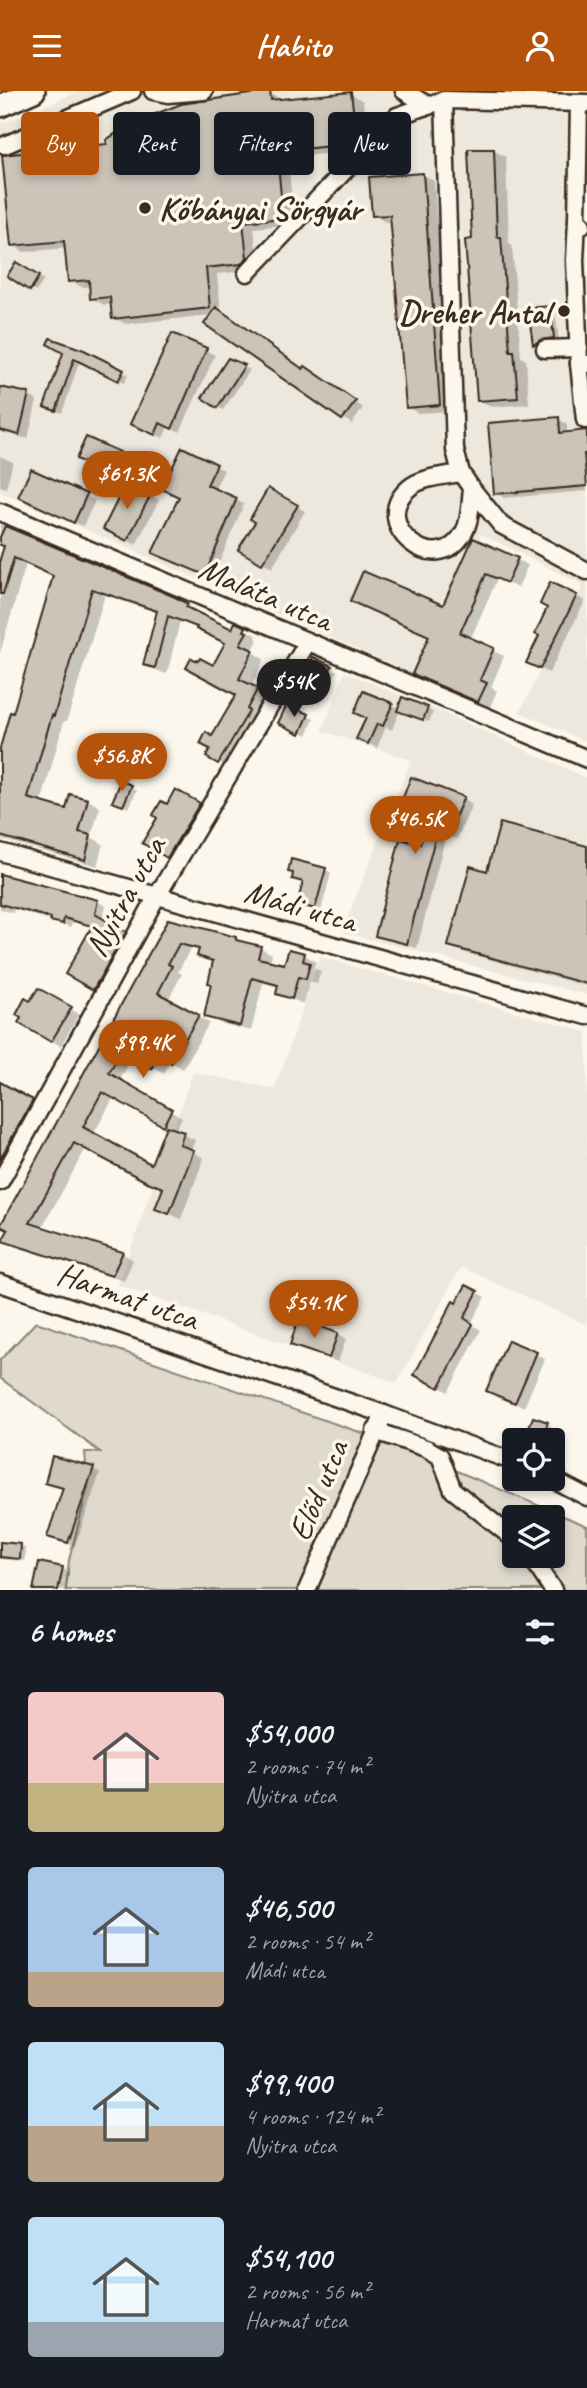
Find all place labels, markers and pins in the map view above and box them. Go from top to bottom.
place label: Kőbányai Sörgyár [159,188,366,230]
marker: Kőbányai Sörgyár [137,200,153,216]
place label: Dreher Antal [399,291,556,333]
marker: Dreher Antal [556,303,572,319]
pin: $61.3K [70,451,184,511]
pin: $54K [253,659,335,719]
pin: $56.8K [65,733,179,793]
pin: $46.5K [358,797,472,856]
pin: $99.4K [86,1021,200,1080]
pin: $54.1K [257,1281,371,1340]

